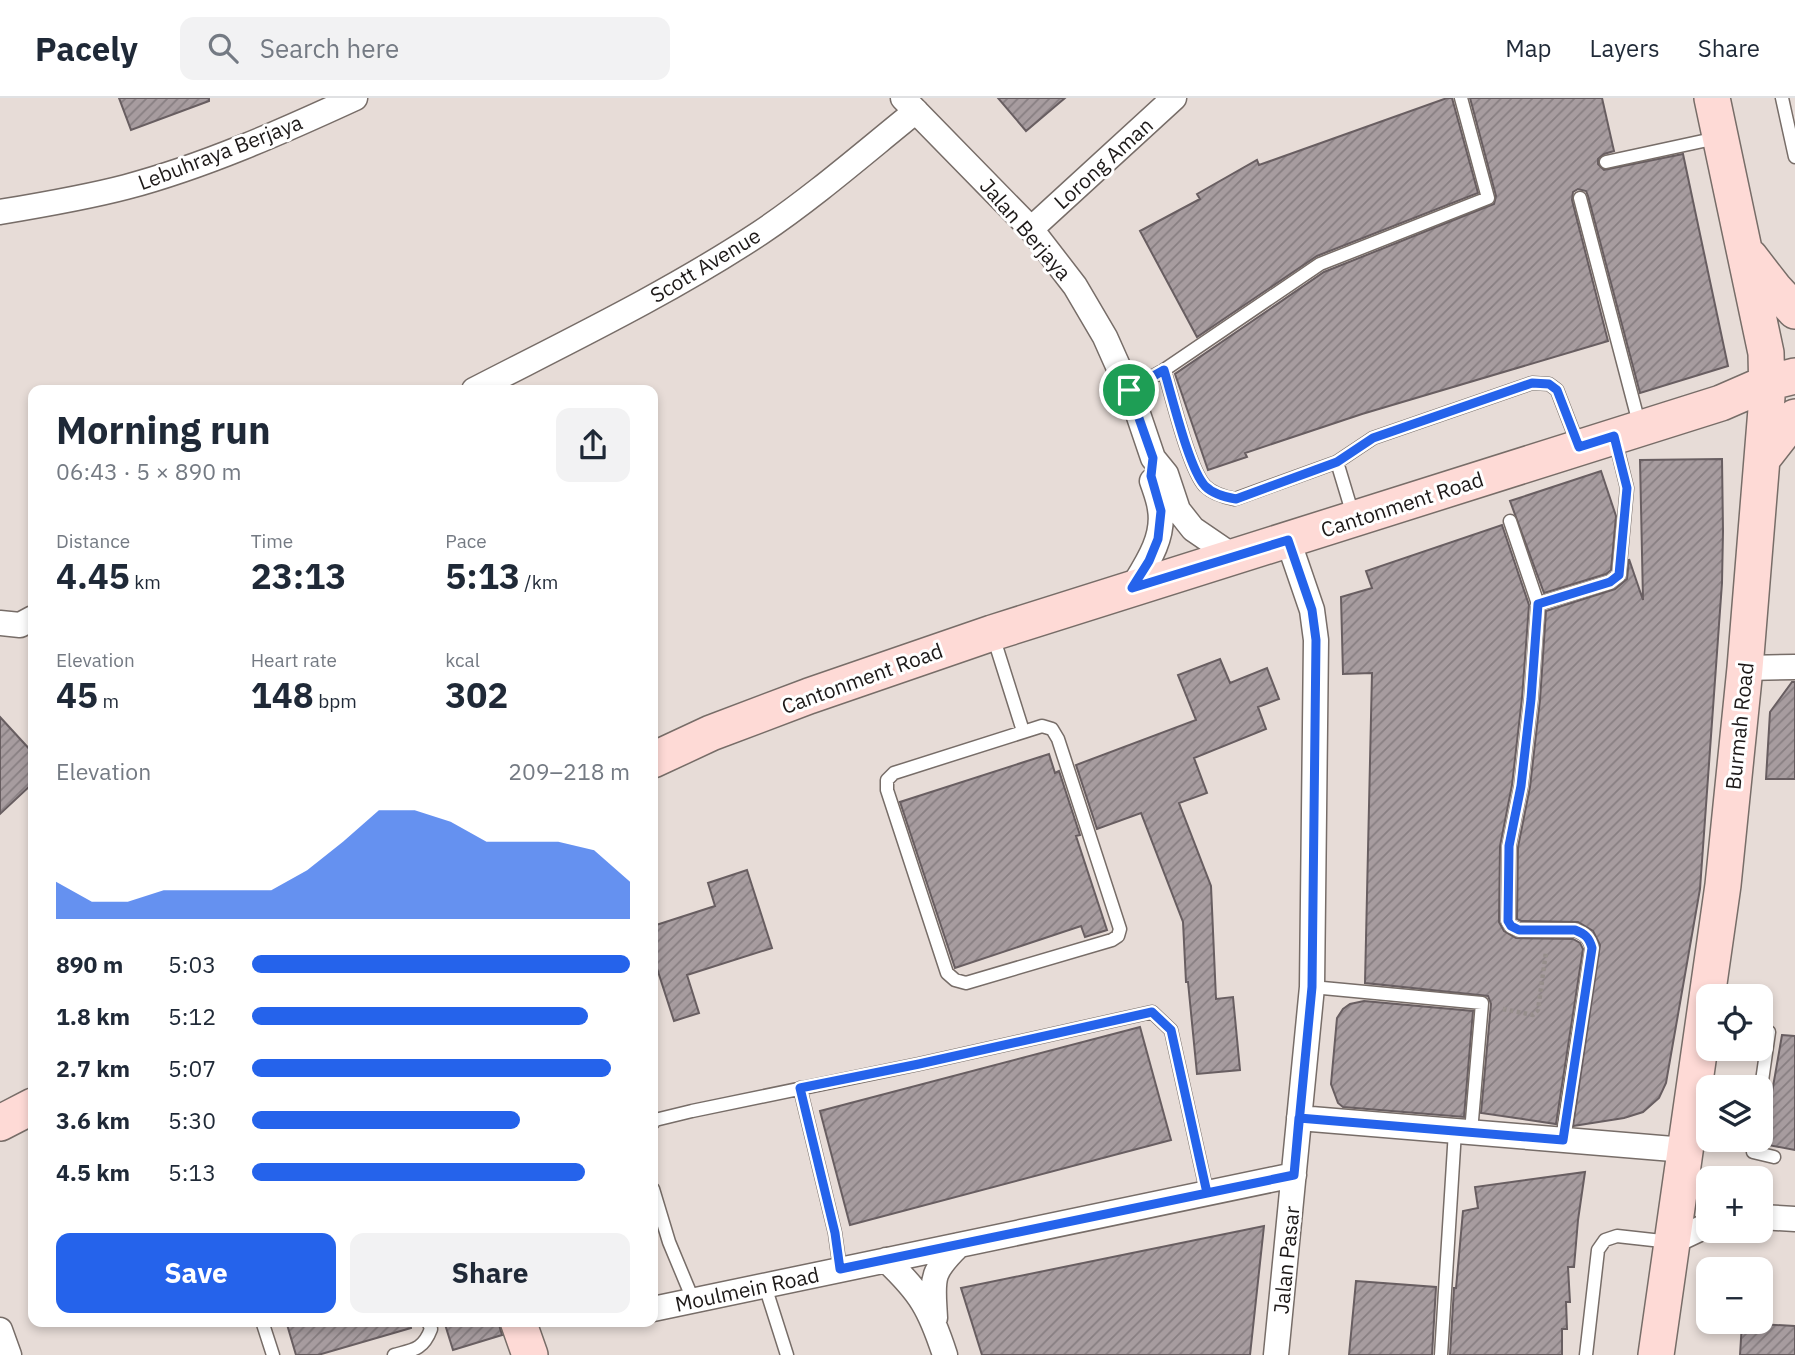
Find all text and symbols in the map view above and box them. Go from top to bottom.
search box [180,17,670,80]
text: Pacely [35,27,138,70]
icon: search [204,29,242,67]
text: Search here [260,31,399,65]
text: Map [1505,32,1552,64]
text: Layers [1590,32,1660,64]
text: Share [1698,32,1760,64]
street label: Lebuhraya Berjaya [134,108,306,196]
street label: Lorong Aman [1047,111,1159,215]
street label: Jalan Berjaya [974,172,1078,286]
street label: Scott Avenue [645,221,765,309]
pin [1099,360,1159,420]
icon: arrive [1110,371,1148,409]
text: Morning run [56,405,271,454]
button: share [556,408,630,482]
text: 06:43 · 5 × 890 m [56,456,242,486]
street label: Cantonment Road [1317,464,1487,544]
text: Distance [56,529,130,553]
text: Time [251,529,293,553]
text: Pace [445,529,487,553]
text: 4.45 [56,553,130,599]
text: 23:13 [251,553,346,599]
text: 5:13 [445,553,520,599]
text: km [130,570,161,594]
text: /km [520,570,558,594]
street label: Cantonment Road [778,636,946,720]
text: Elevation [56,648,135,672]
text: Heart rate [251,648,337,672]
text: kcal [445,648,480,672]
street label: Burmah Road [1718,661,1760,791]
text: 45 [56,672,98,718]
text: 148 [251,672,314,718]
text: 302 [445,672,508,718]
text: m [98,689,119,713]
text: bpm [314,689,357,713]
text: Elevation [56,756,151,786]
text: 209–218 m [508,756,630,786]
text: 890 m [56,949,123,979]
text: 5:03 [168,949,216,979]
map controls [1696,984,1773,1334]
button: locate [1696,984,1773,1061]
text: 1.8 km [56,1001,130,1031]
text: 5:12 [168,1001,216,1031]
text: 2.7 km [56,1053,130,1083]
text: 5:07 [168,1053,216,1083]
button: layers [1696,1075,1773,1152]
text: 3.6 km [56,1105,130,1135]
text: 5:30 [168,1105,216,1135]
text: 4.5 km [56,1157,130,1187]
text: 5:13 [168,1157,216,1187]
button: + [1696,1166,1773,1243]
street label: Jalan Pasar [1266,1204,1306,1315]
button: Save [56,1233,336,1313]
button: Share [350,1233,630,1313]
button: − [1696,1257,1773,1334]
street label: Moulmein Road [672,1260,822,1318]

